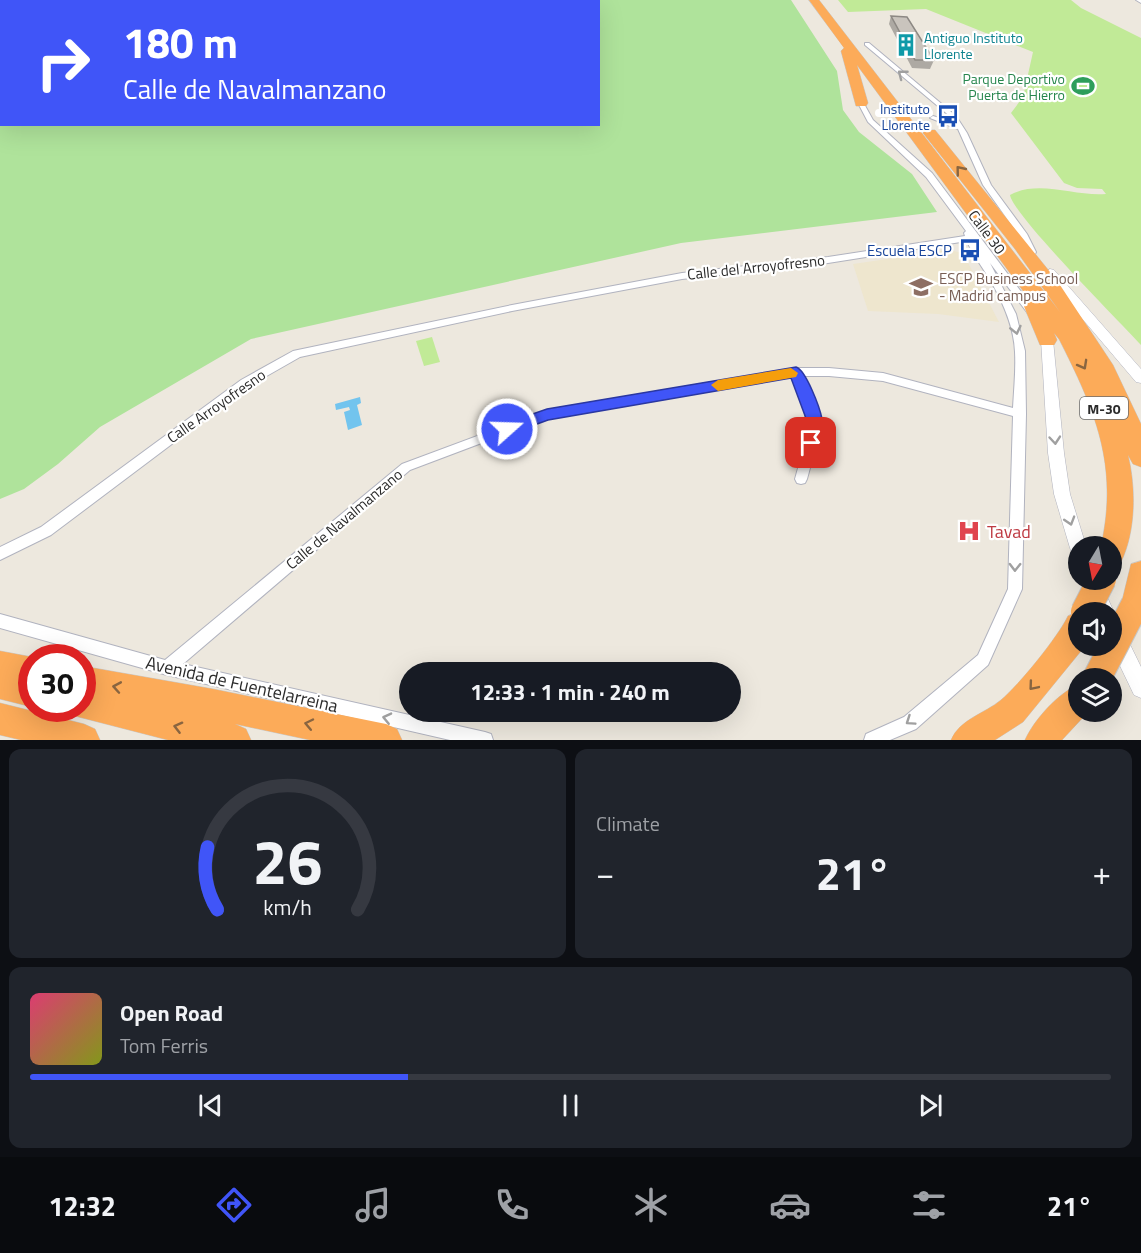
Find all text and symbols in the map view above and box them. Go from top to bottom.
text: 180 m [123,10,238,74]
icon: right [24,24,102,102]
place label: Antiguo Instituto Llorente [924,27,1023,64]
building icon: Antiguo Instituto Llorente [893,32,919,58]
text: Calle de Navalmanzano [123,68,386,109]
place label: Parque Deportivo Puerta de Hierro [962,68,1065,105]
one-way arrow [898,71,909,82]
sports icon: Parque Deportivo Puerta de Hierro [1070,73,1096,99]
place label: Instituto Llorente [880,98,930,135]
bus stop icon: Instituto Llorente [935,103,961,129]
one-way arrow [956,165,967,176]
street label: Calle 30 [963,205,1011,259]
bus stop icon: Escuela ESCP [957,237,983,263]
place label: Escuela ESCP [867,239,952,262]
street label: Calle del Arroyofresno [686,248,826,286]
place label: ESCP Business School - Madrid campus [939,267,1078,307]
school or university icon: ESCP Business School - Madrid campus [908,274,934,300]
one-way arrow [1009,325,1022,335]
one-way arrow [1076,359,1087,369]
street label: Calle Arroyofresno [162,363,270,449]
position arrow [475,397,539,461]
road number: M-30 [1080,397,1128,419]
pin [785,417,836,468]
icon: arrive [794,426,827,459]
one-way arrow [1048,435,1061,444]
street label: Calle de Navalmanzano [281,463,408,575]
one-way arrow [1063,516,1075,526]
hospital icon: Tavad [956,518,982,544]
place label: Tavad [987,518,1031,545]
north arrow [1068,536,1122,590]
map controls [1068,536,1122,722]
one-way arrow [1009,562,1021,571]
button: sound [1068,602,1122,656]
speed limit sign: 30 [18,644,96,722]
street label: Avenida de Fuentelarreina [143,649,341,719]
button: layers [1068,668,1122,722]
text: 12:33 · 1 min · 240 m [470,675,670,709]
one-way arrow [1029,679,1040,690]
one-way arrow [112,681,122,694]
one-way arrow [383,712,393,725]
one-way arrow [906,714,917,725]
one-way arrow [304,718,314,731]
one-way arrow [173,721,183,734]
text: Climate [596,808,660,839]
text: 26 [253,813,322,908]
text: 21° [816,839,891,907]
text: − [596,848,614,898]
text: + [1093,848,1111,898]
text: km/h [263,892,312,924]
text: Open Road [120,996,223,1030]
text: Tom Ferris [120,1030,208,1061]
icon: previous [194,1089,227,1122]
icon: pause [554,1089,587,1122]
icon: next [914,1089,947,1122]
icon: directions [213,1184,255,1226]
icon: music [352,1184,394,1226]
icon: phone [491,1184,533,1226]
icon: climate [630,1184,672,1226]
icon: car [769,1184,811,1226]
icon: filters [908,1184,950,1226]
text: 12:32 [49,1185,116,1226]
text: 21° [1047,1185,1092,1226]

